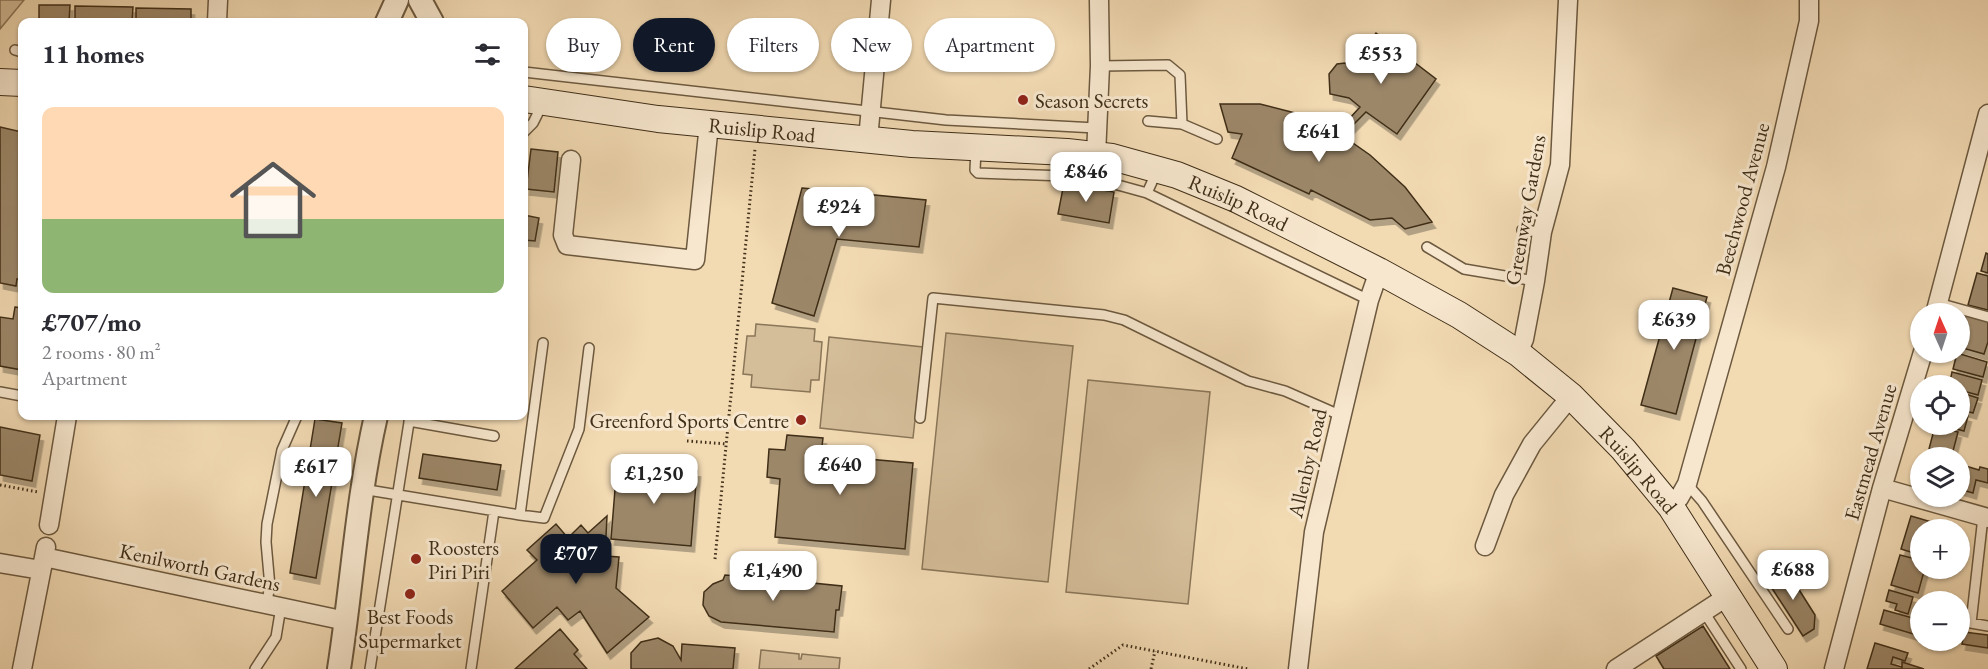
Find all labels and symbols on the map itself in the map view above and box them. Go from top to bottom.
pin: £553 [1345,34,1417,85]
place label: Season Secrets [1035,87,1149,114]
marker: Season Secrets [1016,93,1030,107]
street label: Ruislip Road [707,111,817,148]
pin: £641 [1283,112,1355,163]
street label: Beechwood Avenue [1709,120,1775,278]
street label: Greenway Gardens [1498,133,1552,287]
pin: £846 [1050,152,1122,203]
street label: Ruislip Road [1185,168,1294,237]
pin: £924 [803,187,875,238]
pin: £639 [1638,300,1710,351]
north arrow [1910,303,1970,363]
street label: Eastmead Avenue [1838,380,1902,524]
street label: Allenby Road [1281,405,1333,521]
place label: Greenford Sports Centre [589,407,789,434]
marker: Greenford Sports Centre [794,413,808,427]
street label: Ruislip Road [1594,420,1684,519]
pin: £640 [804,445,876,496]
pin: £617 [280,447,352,498]
pin: £1,250 [605,454,703,505]
place label: Roosters Piri Piri [428,534,499,585]
pin: £707 [540,534,612,585]
street label: Kenilworth Gardens [117,537,283,597]
pin: £688 [1757,550,1829,601]
pin: £1,490 [724,551,822,602]
marker: Roosters Piri Piri [409,552,423,566]
marker: Best Foods Supermarket [403,587,417,601]
place label: Best Foods Supermarket [358,603,462,654]

